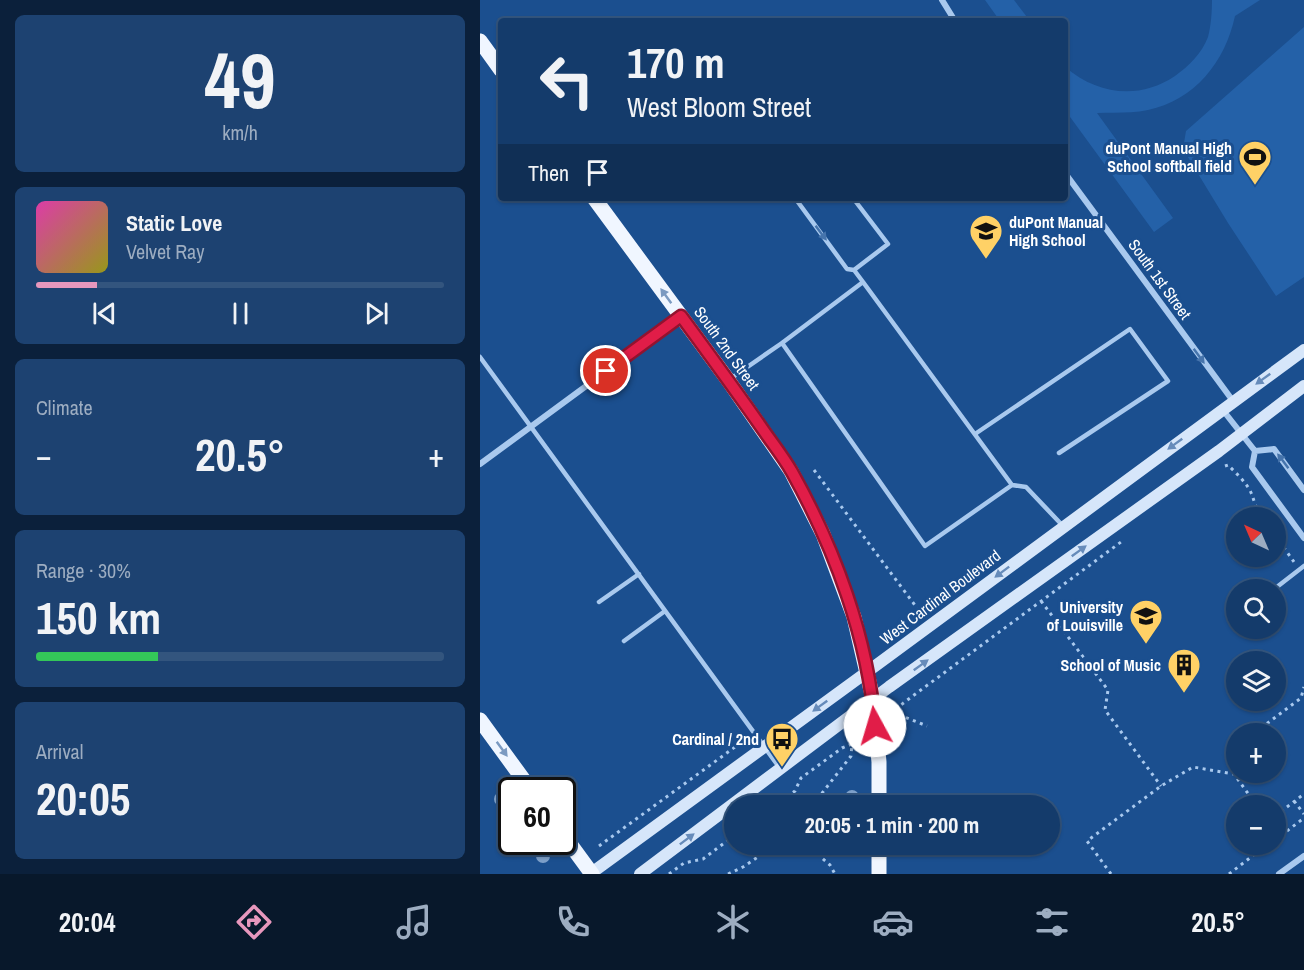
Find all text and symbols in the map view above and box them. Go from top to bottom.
text: 49 [204,27,276,132]
text: 170 m [627,35,725,91]
icon: left [528,42,606,120]
text: West Bloom Street [627,89,811,125]
text: km/h [222,119,258,146]
place label: duPont Manual High School softball field [1105,137,1232,177]
sports icon: duPont Manual High School softball field [1237,139,1273,186]
icon: arrive [581,156,614,189]
text: Then [528,158,569,188]
text: Static Love [126,208,222,238]
place label: duPont Manual High School [1009,211,1103,251]
school or university icon: duPont Manual High School [968,213,1004,260]
one-way arrow [815,225,827,241]
street label: South 1st Street [1123,234,1197,324]
text: Velvet Ray [126,238,204,265]
one-way arrow [660,288,672,304]
icon: previous [88,297,121,330]
icon: pause [224,297,257,330]
icon: next [360,297,393,330]
street label: South 2nd Street [689,302,765,395]
pin [580,345,631,396]
one-way arrow [1193,347,1205,363]
icon: arrive [589,354,622,387]
one-way arrow [1256,373,1271,385]
text: Climate [36,394,93,421]
text: 20.5° [195,424,285,485]
text: − [36,433,52,477]
text: + [428,433,444,477]
one-way arrow [1168,438,1184,450]
one-way arrow [1277,454,1289,470]
north arrow [1226,507,1286,567]
map controls [1226,507,1286,855]
street label: West Cardinal Boulevard [875,544,1005,650]
one-way arrow [1070,545,1086,557]
text: Range · 30% [36,557,131,584]
one-way arrow [994,566,1010,578]
button: search [1226,579,1286,639]
text: 150 km [36,587,161,648]
place label: University of Louisville [1046,596,1124,636]
school or university icon: University of Louisville [1128,598,1164,645]
building icon: School of Music [1166,647,1202,694]
button: layers [1226,651,1286,711]
place label: School of Music [1060,654,1161,676]
one-way arrow [913,659,928,671]
position arrow [843,694,907,758]
one-way arrow [812,700,827,712]
bus stop icon: Cardinal / 2nd [764,721,800,768]
button: + [1226,723,1286,783]
place label: Cardinal / 2nd [672,728,759,750]
text: Arrival [36,738,83,765]
one-way arrow [495,742,507,757]
text: 20:05 [36,768,130,829]
speed limit sign: 60 [498,777,576,855]
button: − [1226,795,1286,855]
text: 20:05 · 1 min · 200 m [805,810,979,840]
one-way arrow [679,833,695,845]
icon: directions [233,901,275,943]
icon: music [393,901,435,943]
icon: phone [552,901,594,943]
icon: climate [712,901,754,943]
icon: car [872,901,914,943]
icon: filters [1031,901,1073,943]
text: 20:04 [59,904,115,940]
text: 20.5° [1191,904,1245,940]

